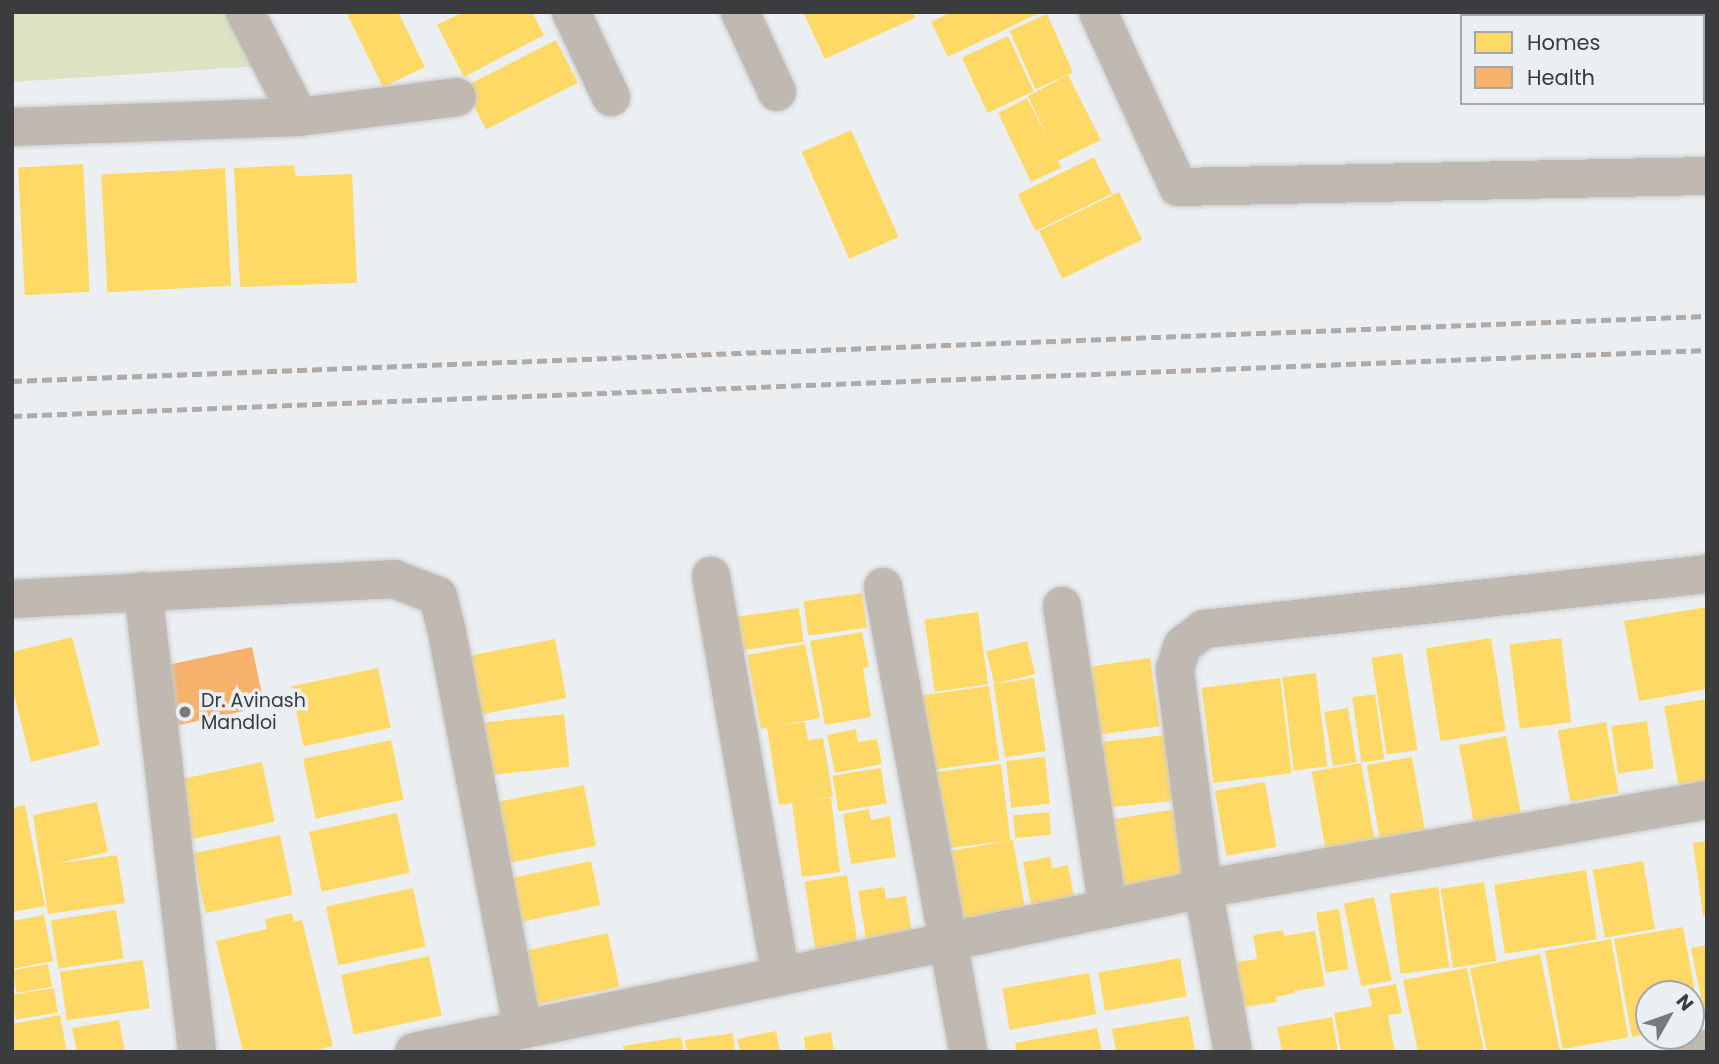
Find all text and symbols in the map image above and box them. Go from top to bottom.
legend [1460,14,1705,105]
text: Homes [1527,28,1601,57]
text: Health [1527,63,1595,92]
place label: Dr. Avinash Mandloi [201,690,306,734]
marker: Dr. Avinash Mandloi [175,702,195,722]
north arrow [1635,980,1705,1050]
text: N [1670,988,1700,1017]

